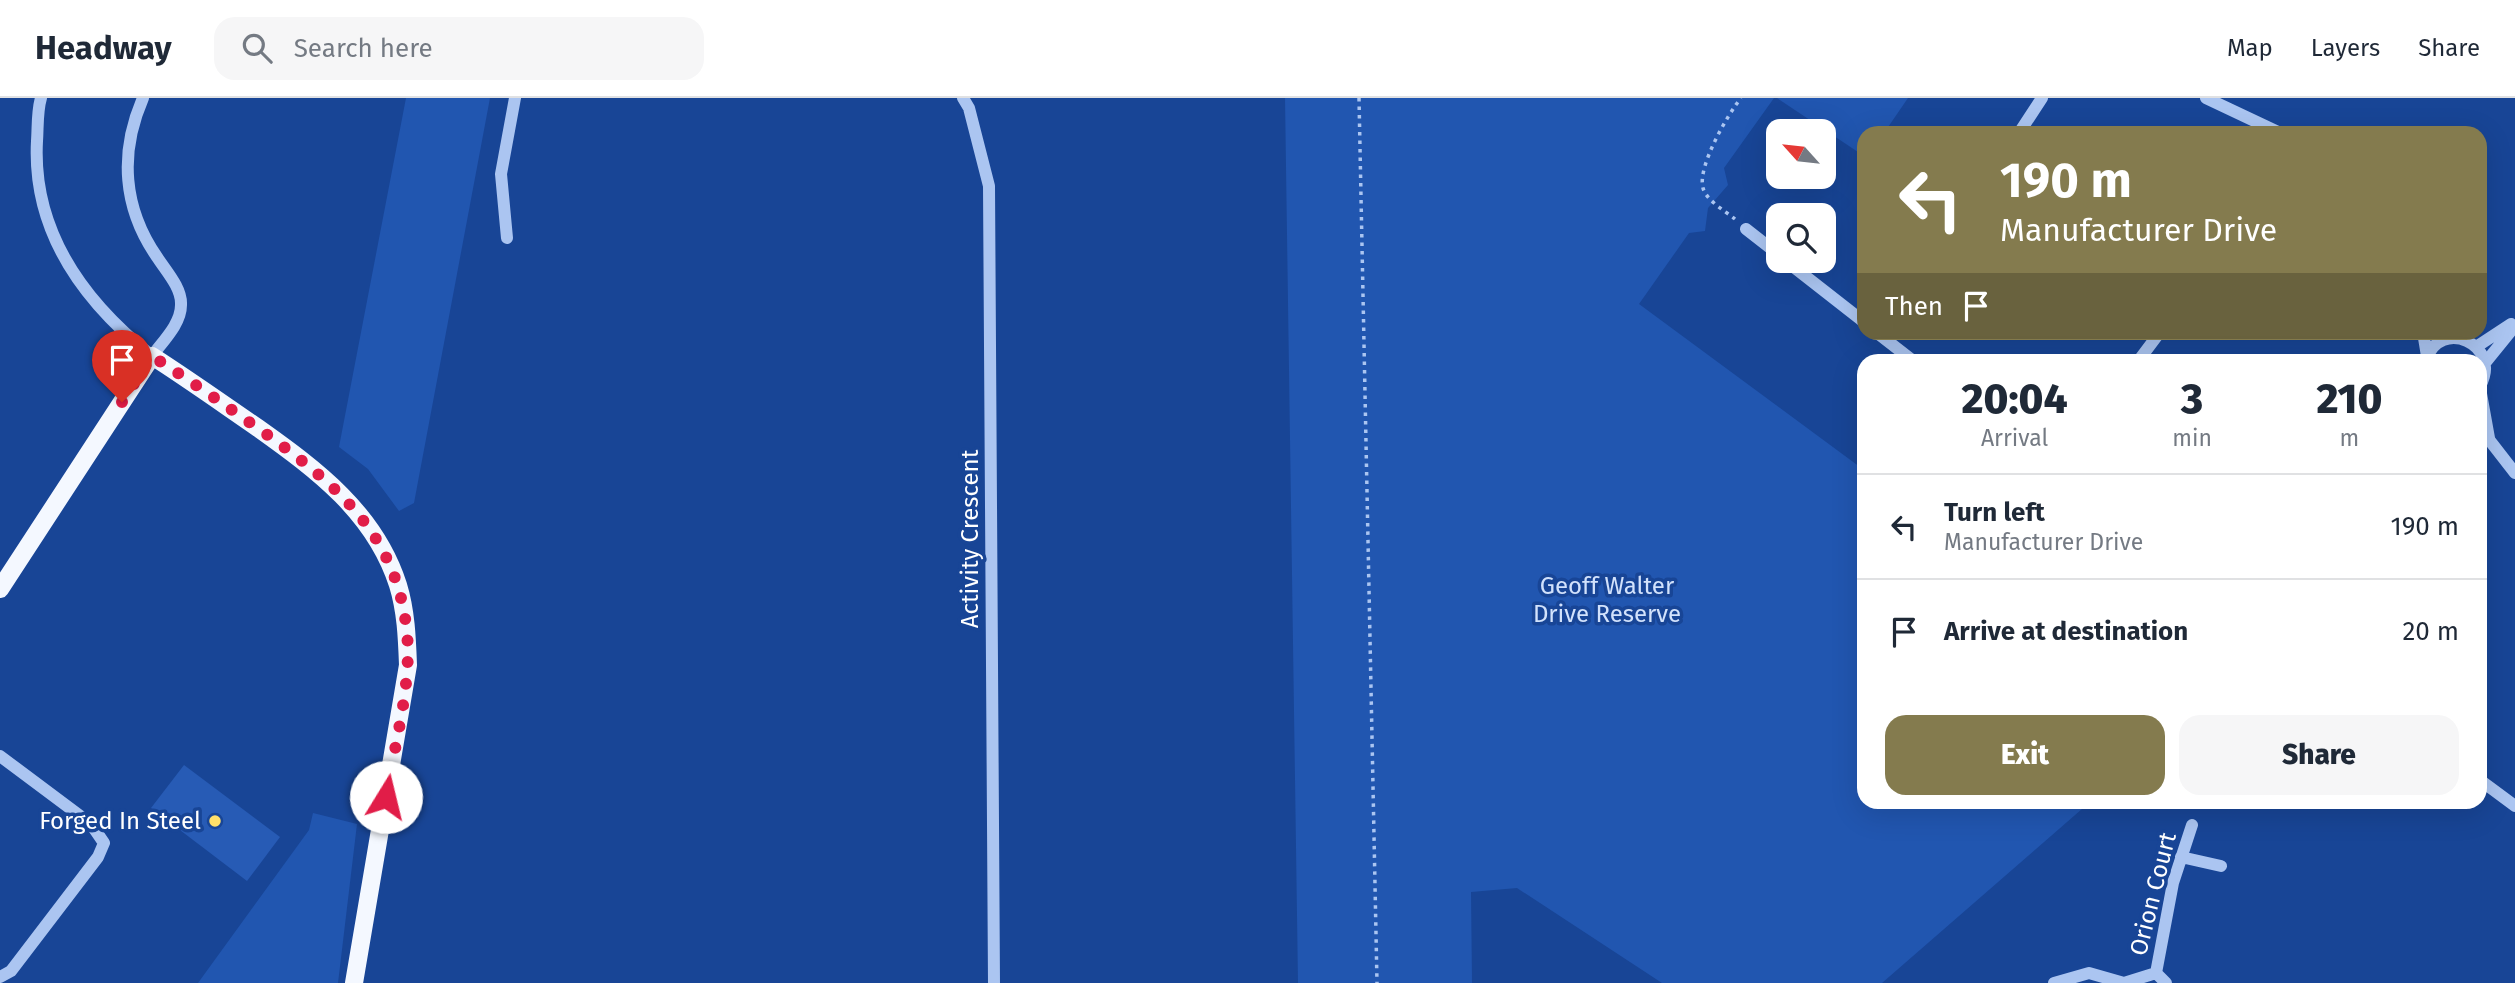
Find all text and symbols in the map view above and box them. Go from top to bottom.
search box [214,17,704,80]
text: Headway [35,28,172,68]
icon: search [238,29,276,67]
text: Search here [294,33,433,64]
text: Map [2227,34,2273,62]
text: Layers [2311,34,2380,62]
text: Share [2418,34,2480,62]
north arrow [1766,119,1836,189]
map controls [1766,119,1836,273]
text: 190 m [2000,151,2132,210]
icon: left [1885,154,1976,245]
button: search [1766,203,1836,273]
text: Manufacturer Drive [2000,211,2277,249]
icon: arrive [1957,287,1995,325]
text: Then [1885,291,1943,322]
pin [92,330,152,402]
icon: arrive [103,341,141,379]
text: 20:04 [1962,374,2068,424]
text: 3 [2181,374,2203,424]
text: 210 [2317,374,2382,424]
text: Arrival [1981,424,2048,452]
text: min [2172,424,2212,452]
text: m [2340,424,2359,452]
street label: Activity Crescent [956,449,984,628]
text: Turn left [1944,497,2045,528]
icon: left [1885,508,1923,546]
text: 190 m [2390,511,2459,542]
text: Manufacturer Drive [1944,528,2143,556]
park label: Geoff Walter Drive Reserve [1533,572,1681,628]
icon: arrive [1885,613,1923,651]
text: Arrive at destination [1944,616,2188,647]
text: 20 m [2402,616,2459,647]
button: Exit [1885,715,2165,795]
button: Share [2179,715,2459,795]
position arrow [349,760,423,834]
place label: Forged In Steel [39,807,201,835]
marker: Forged In Steel [207,813,223,829]
street label: Orion Court [2124,829,2182,958]

